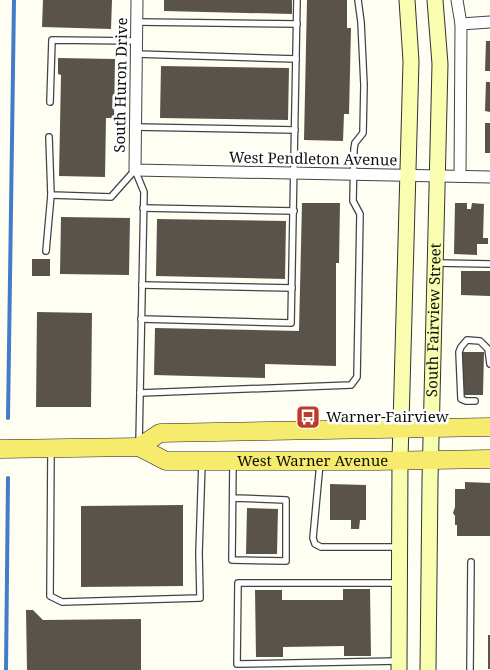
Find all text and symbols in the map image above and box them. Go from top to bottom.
street label: South Huron Drive [109,17,131,153]
street label: West Pendleton Avenue [229,147,397,169]
street label: South Fairview Street [421,243,445,397]
bus stop icon: Warner-Fairview [295,404,321,430]
place label: Warner-Fairview [326,406,449,426]
street label: West Warner Avenue [237,450,388,470]

